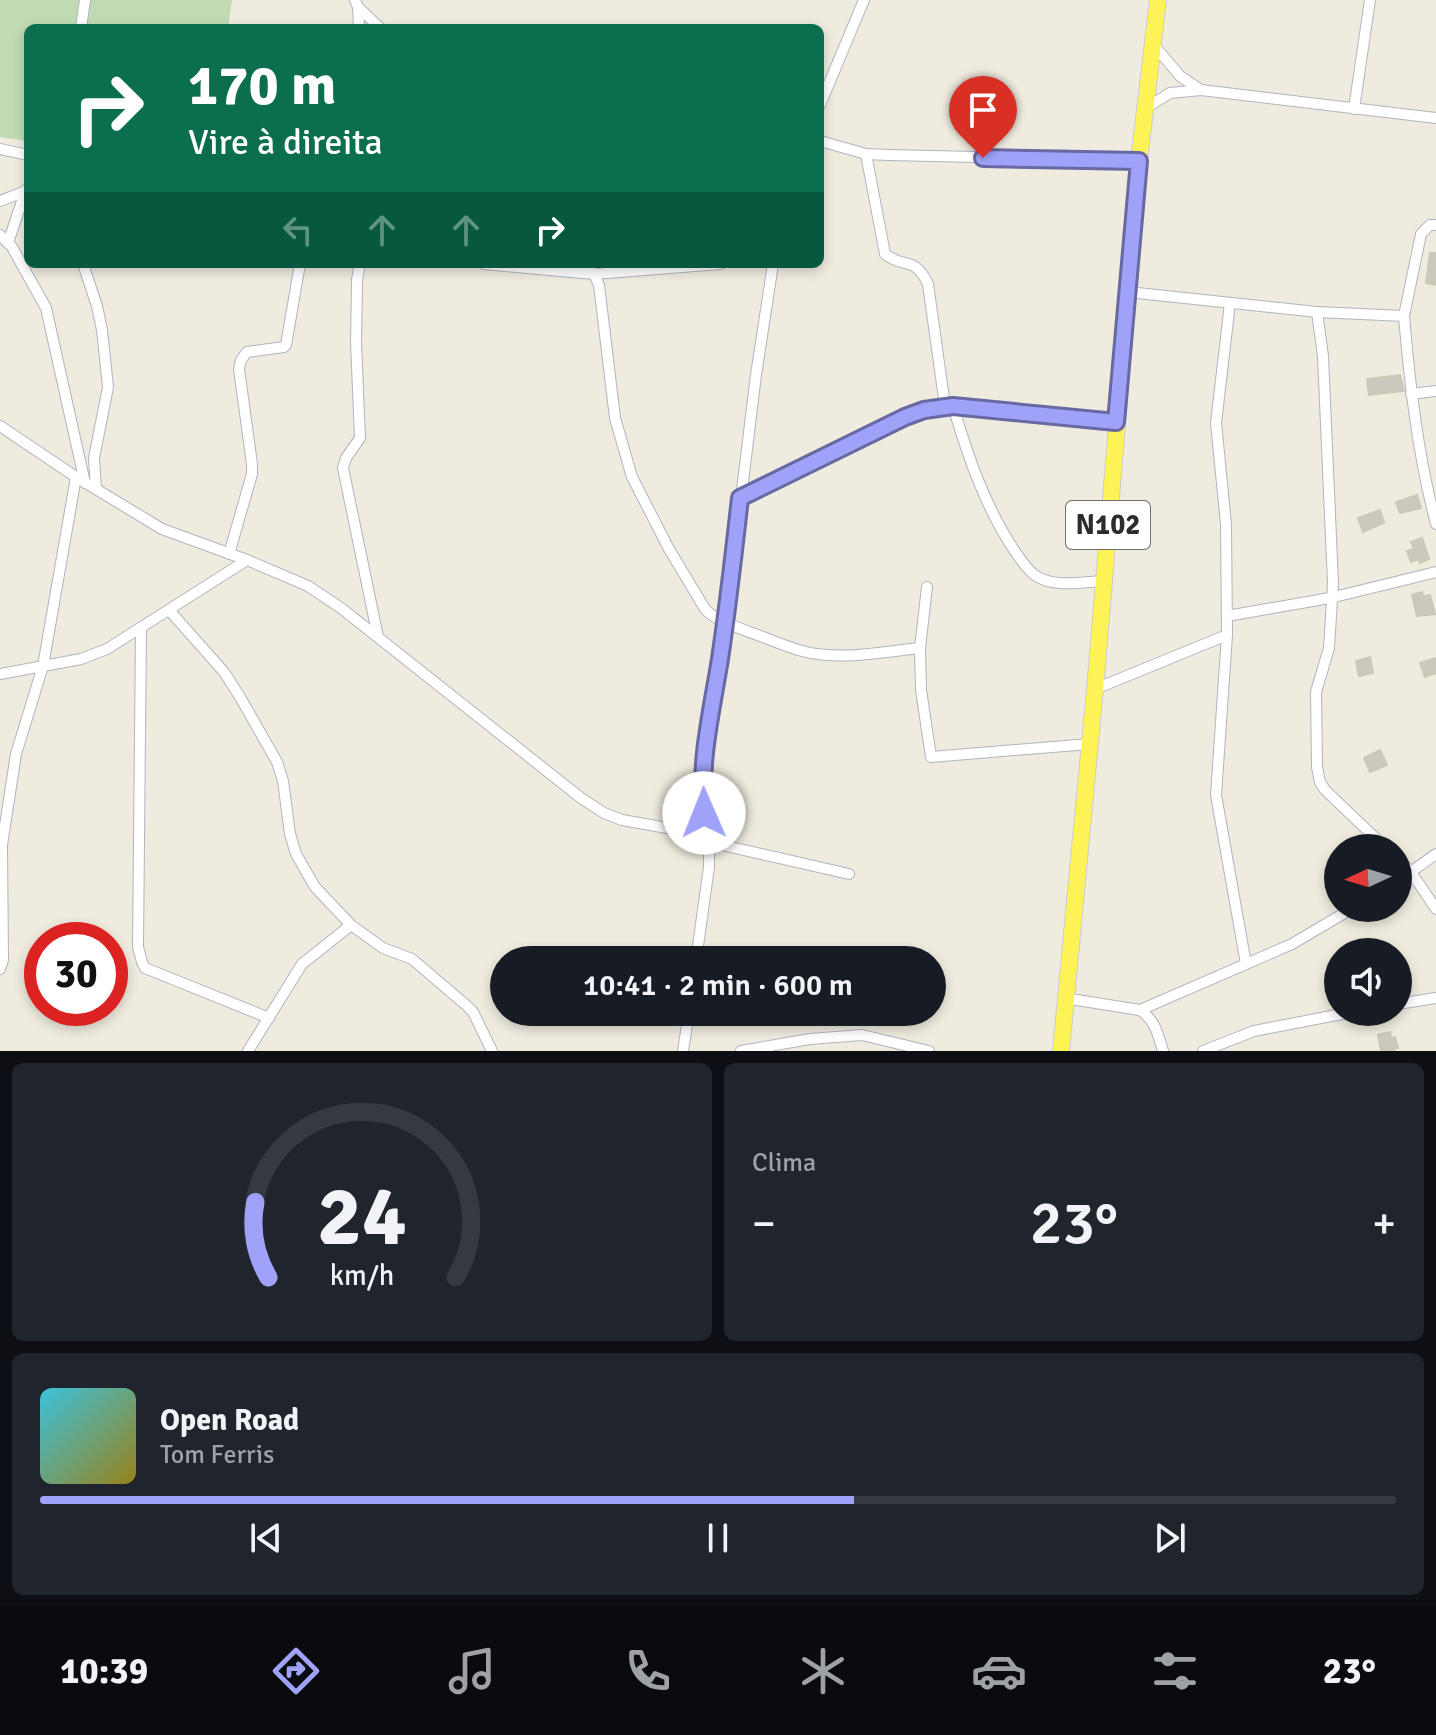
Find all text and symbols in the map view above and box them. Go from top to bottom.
text: 170 m [188,51,336,120]
icon: right [56,56,160,160]
pin [949,76,1017,158]
icon: arrive [961,88,1005,132]
text: Vire à direita [188,120,383,165]
icon: left [276,208,320,252]
icon: ahead [360,208,404,252]
icon: ahead [444,208,488,252]
icon: right [528,208,572,252]
road number: N102 [1066,501,1150,549]
position arrow [662,771,746,855]
north arrow [1324,834,1412,922]
map controls [1324,834,1412,1026]
speed limit sign: 30 [24,922,128,1026]
button: sound [1324,938,1412,1026]
text: 10:41 · 2 min · 600 m [583,967,853,1004]
text: Clima [752,1147,816,1179]
text: 24 [317,1166,407,1268]
text: 23° [1030,1187,1118,1261]
text: − [752,1197,776,1251]
text: + [1372,1197,1396,1251]
text: km/h [330,1258,394,1293]
text: Open Road [160,1402,299,1439]
text: Tom Ferris [160,1439,274,1471]
icon: previous [244,1516,288,1560]
icon: pause [696,1516,740,1560]
icon: next [1148,1516,1192,1560]
icon: directions [268,1643,324,1699]
icon: music [444,1643,500,1699]
icon: phone [620,1643,676,1699]
icon: climate [795,1643,851,1699]
icon: car [971,1643,1027,1699]
icon: filters [1147,1643,1203,1699]
text: 10:39 [60,1649,148,1694]
text: 23° [1323,1649,1376,1694]

